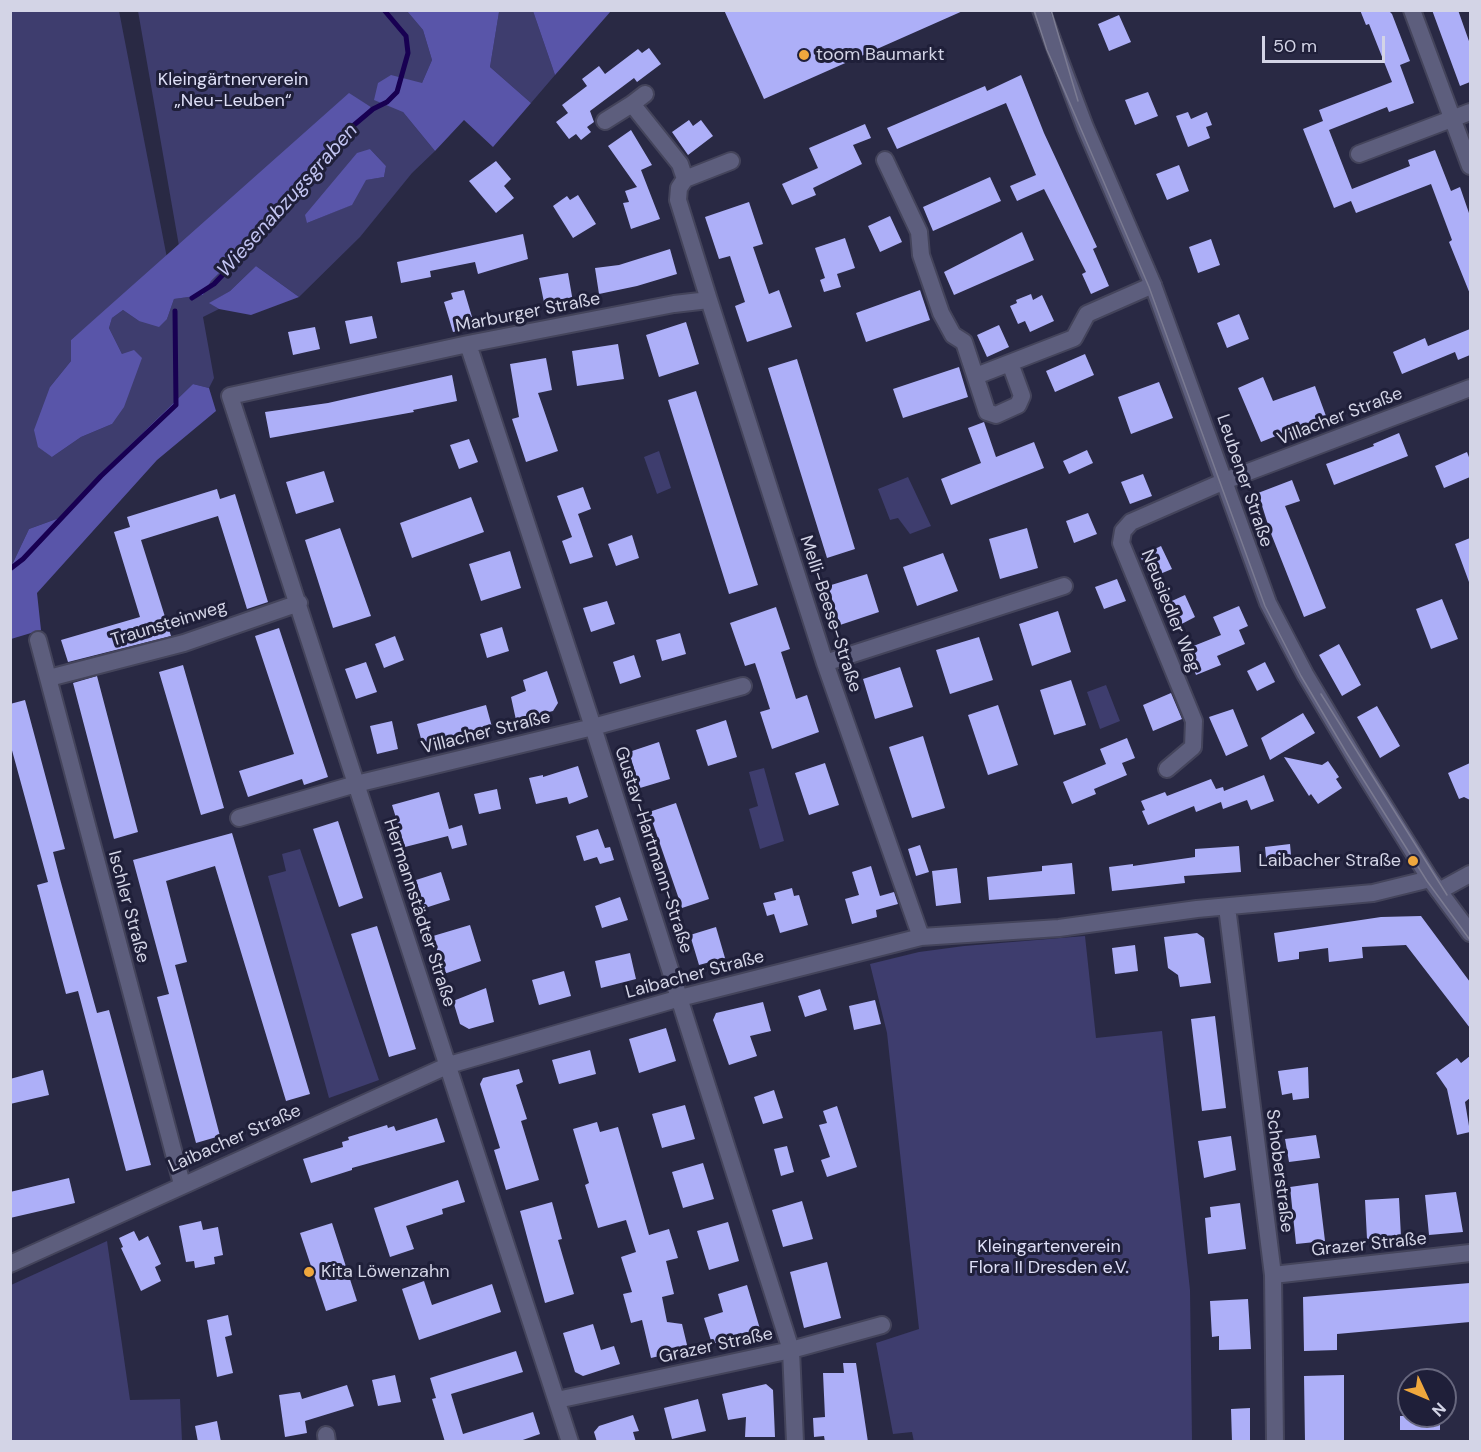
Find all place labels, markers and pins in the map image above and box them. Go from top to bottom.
place label: toom Baumarkt [816,44,945,66]
marker: toom Baumarkt [797,48,811,62]
place label: Laibacher Straße [1258,850,1401,872]
marker: Laibacher Straße [1406,854,1420,868]
place label: Kita Löwenzahn [321,1261,450,1283]
marker: Kita Löwenzahn [302,1265,316,1279]

